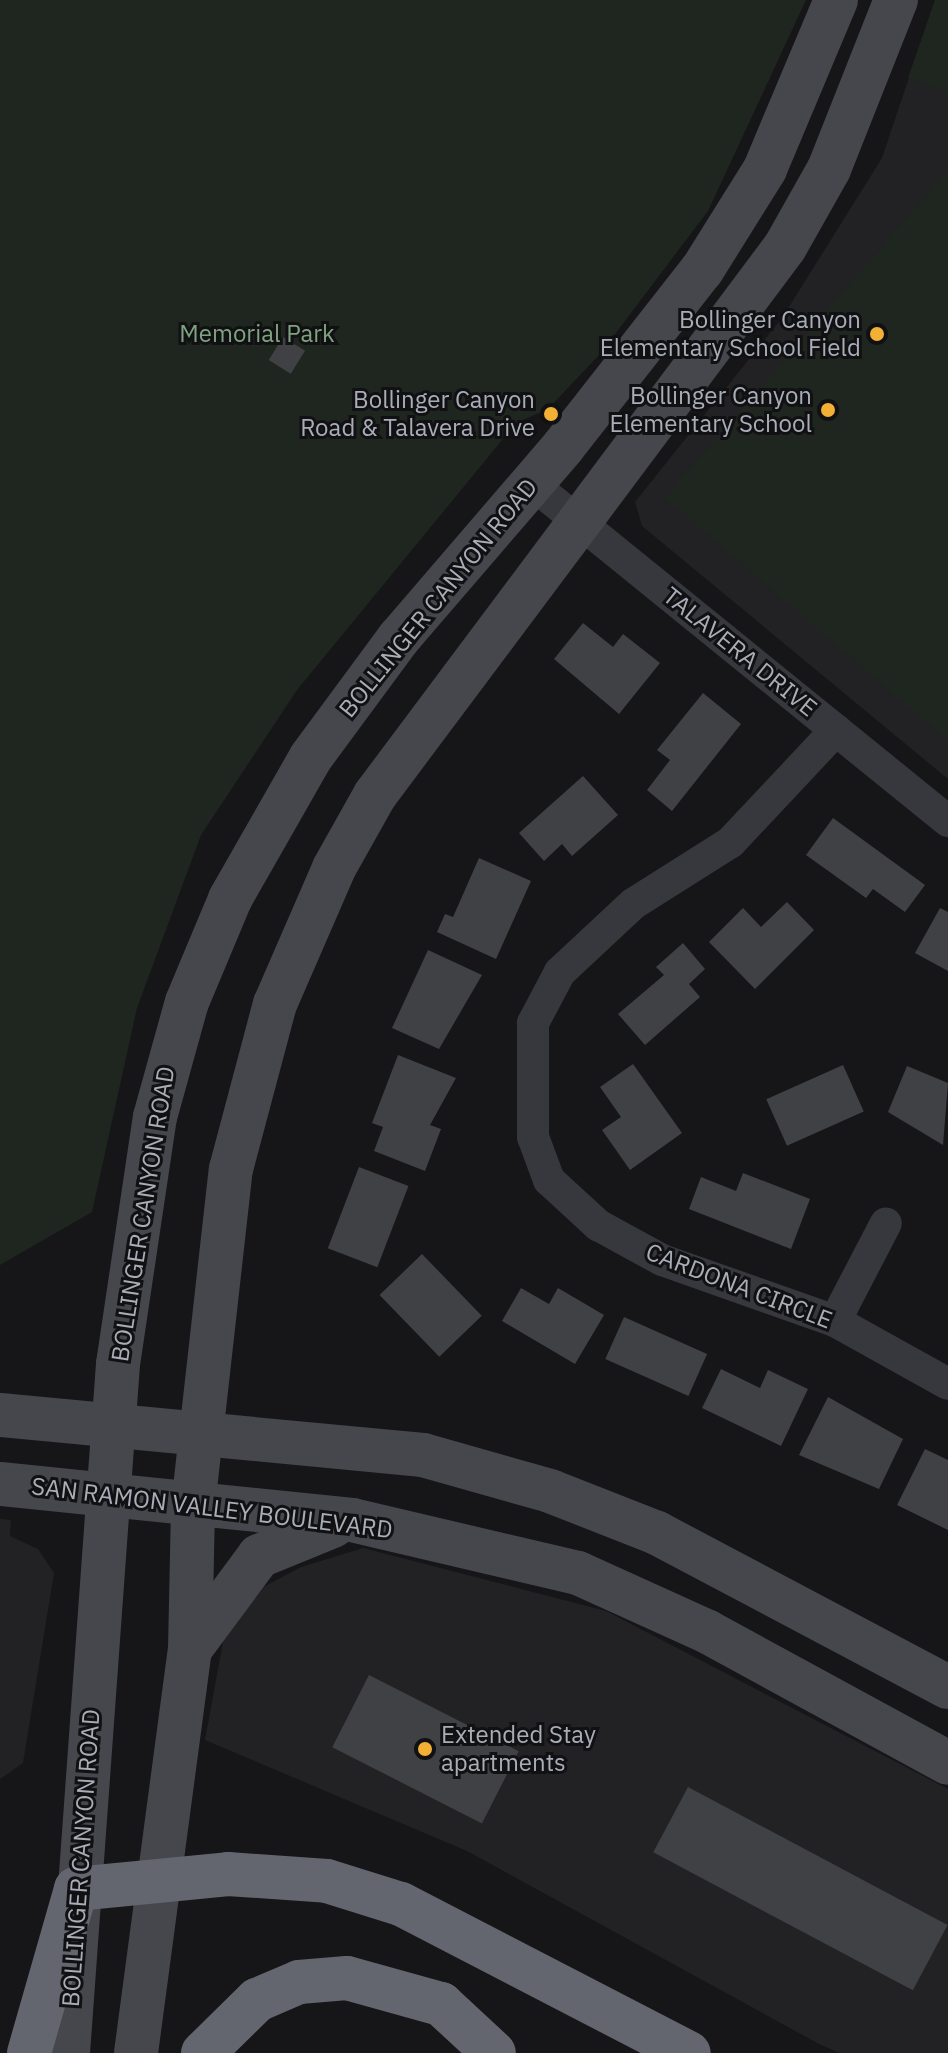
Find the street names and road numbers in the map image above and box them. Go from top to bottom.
street label: BOLLINGER CANYON ROAD [333,473,543,723]
street label: TALAVERA DRIVE [657,581,823,723]
street label: BOLLINGER CANYON ROAD [105,1064,181,1364]
street label: CARDONA CIRCLE [642,1237,836,1335]
street label: SAN RAMON VALLEY BOULEVARD [30,1472,394,1544]
street label: BOLLINGER CANYON ROAD [56,1708,106,2008]

